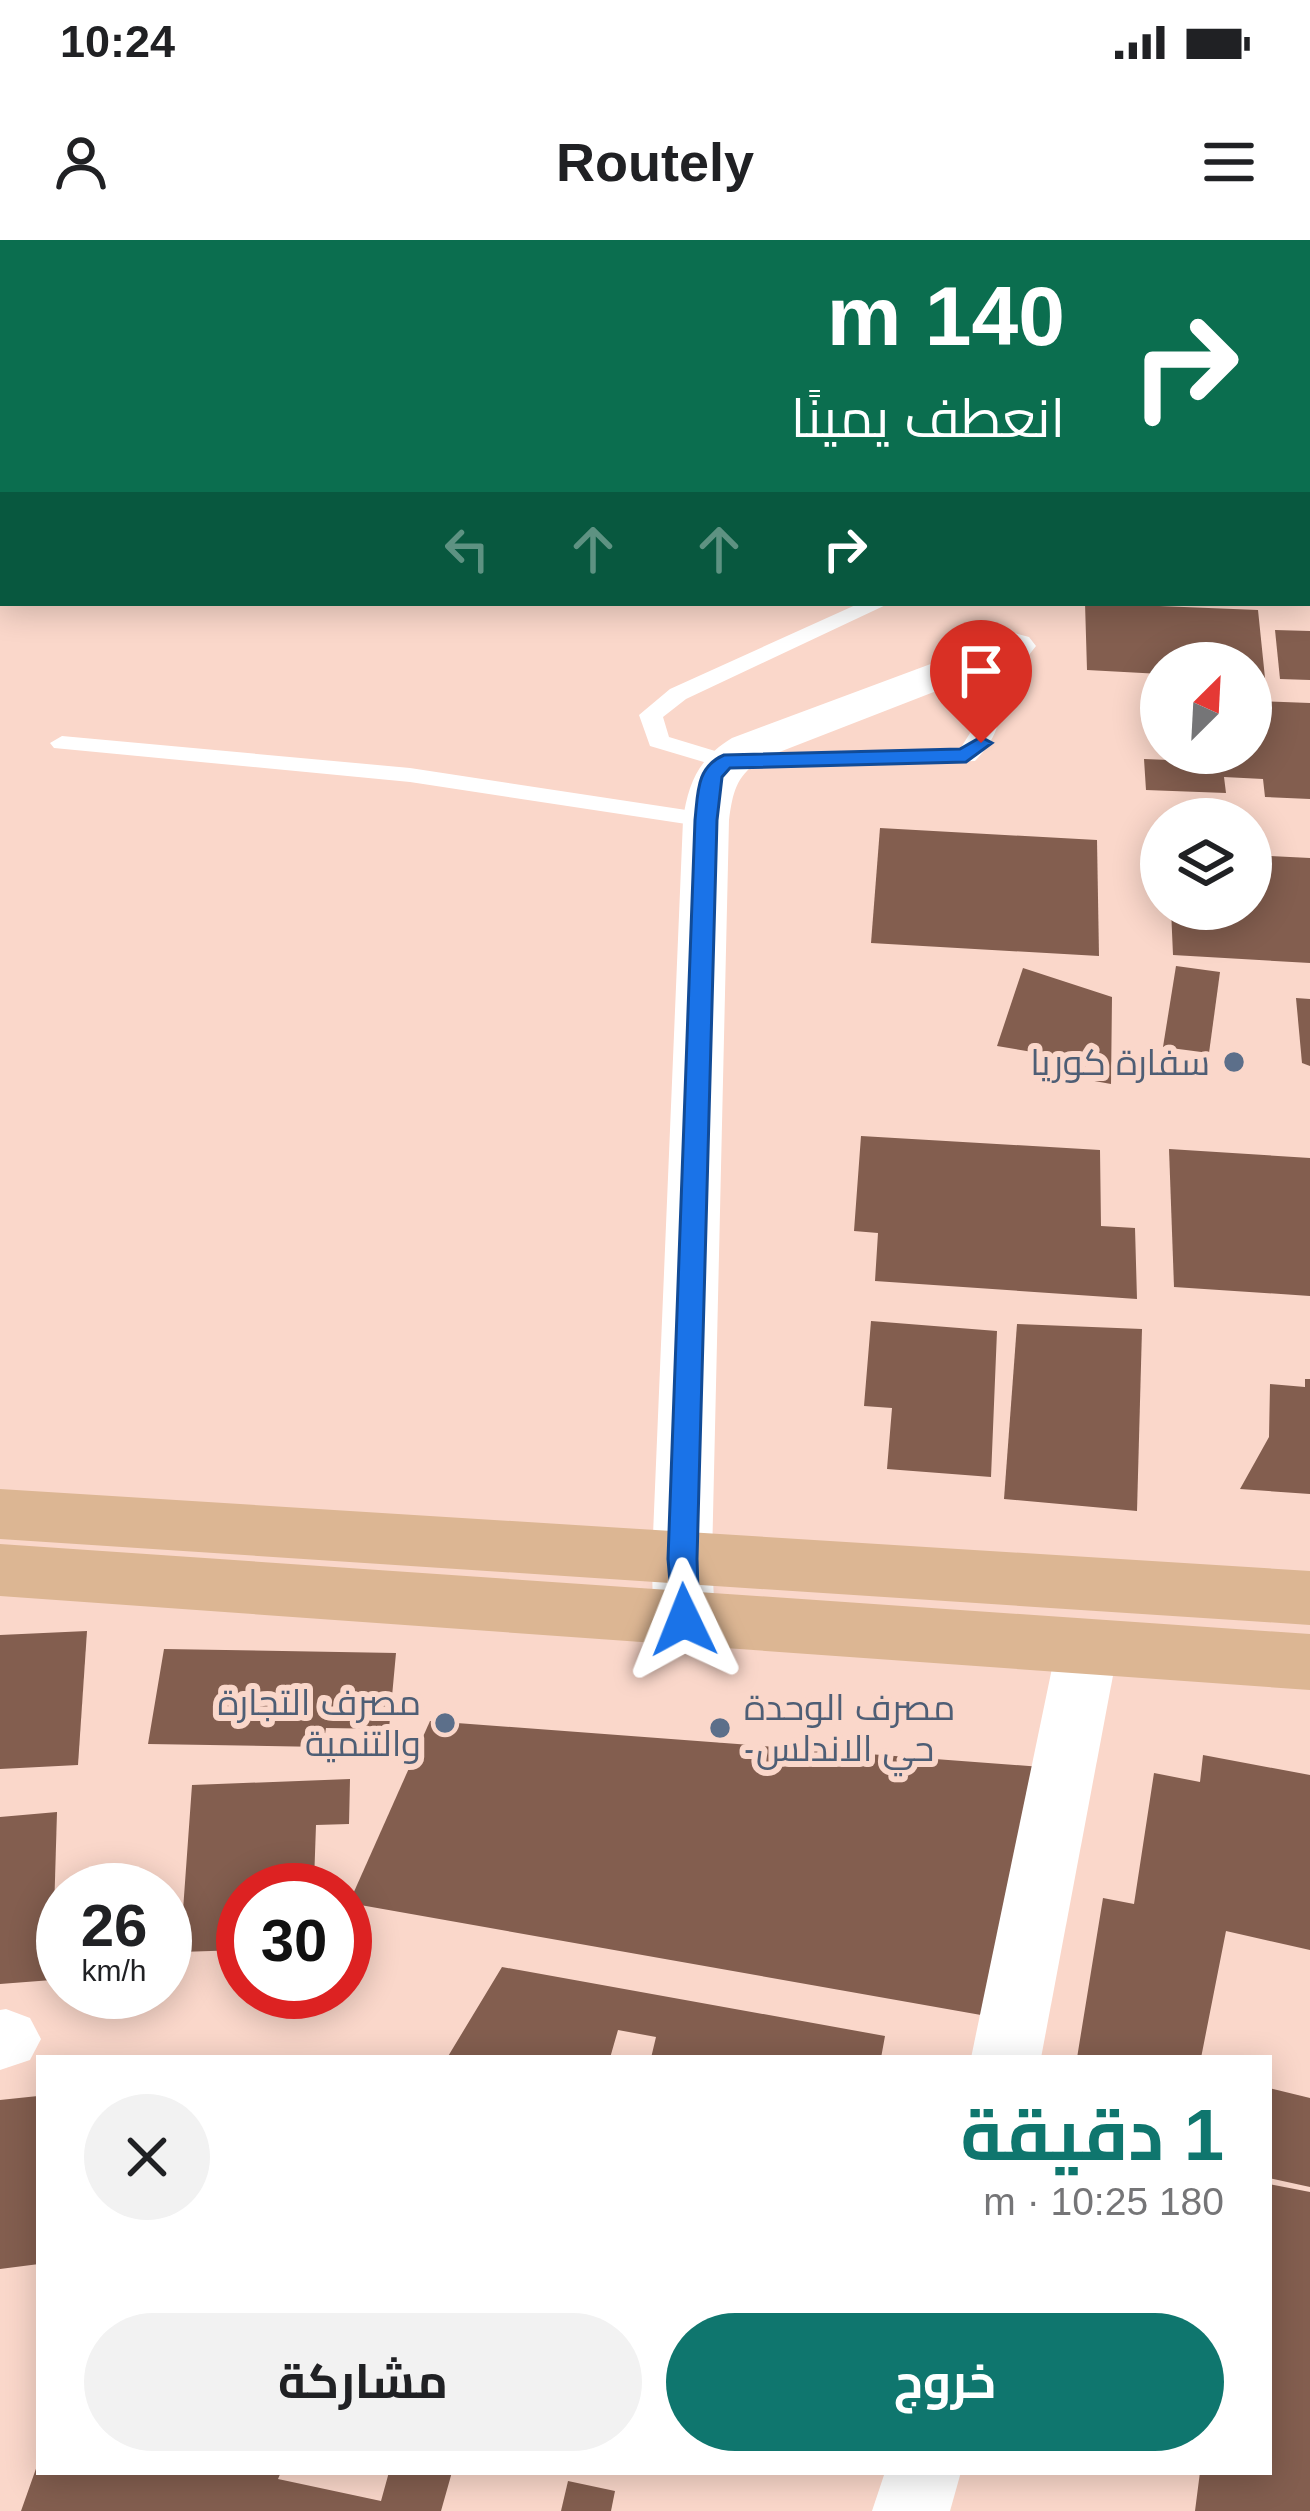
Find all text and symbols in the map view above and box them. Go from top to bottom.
text: 10:24 [60,16,175,67]
icon: person [48,129,114,195]
icon: menu [1196,129,1262,195]
text: Routely [556,132,754,192]
text: 140 m [827,269,1065,363]
icon: right [1107,288,1263,444]
text: انعطف يمينًا [791,388,1065,448]
icon: left [434,516,500,582]
icon: ahead [560,516,626,582]
icon: ahead [686,516,752,582]
icon: right [812,516,878,582]
pin [930,620,1032,743]
icon: arrive [948,638,1014,704]
north arrow [1140,642,1272,774]
map controls [1140,642,1272,930]
button: layers [1140,798,1272,930]
place label: سفارة كوريا [1030,1042,1210,1083]
marker: سفارة كوريا [1221,1049,1247,1075]
position arrow [621,1557,747,1683]
place label: مصرف التجارة والتنمية [217,1682,421,1764]
place label: مصرف الوحدة -حي الاندلس [744,1687,955,1777]
marker: مصرف التجارة والتنمية [432,1710,458,1736]
marker: مصرف الوحدة -حي الاندلس [707,1715,733,1741]
speed limit sign: 30 [216,1863,372,2019]
text: 26 [81,1892,147,1959]
text: km/h [81,1954,147,1987]
button: close [84,2094,210,2220]
text: 1 دقيقة [960,2095,1224,2175]
text: 180 m · 10:25 [983,2180,1224,2223]
button: مشاركة [84,2313,642,2451]
button: خروج [666,2313,1224,2451]

